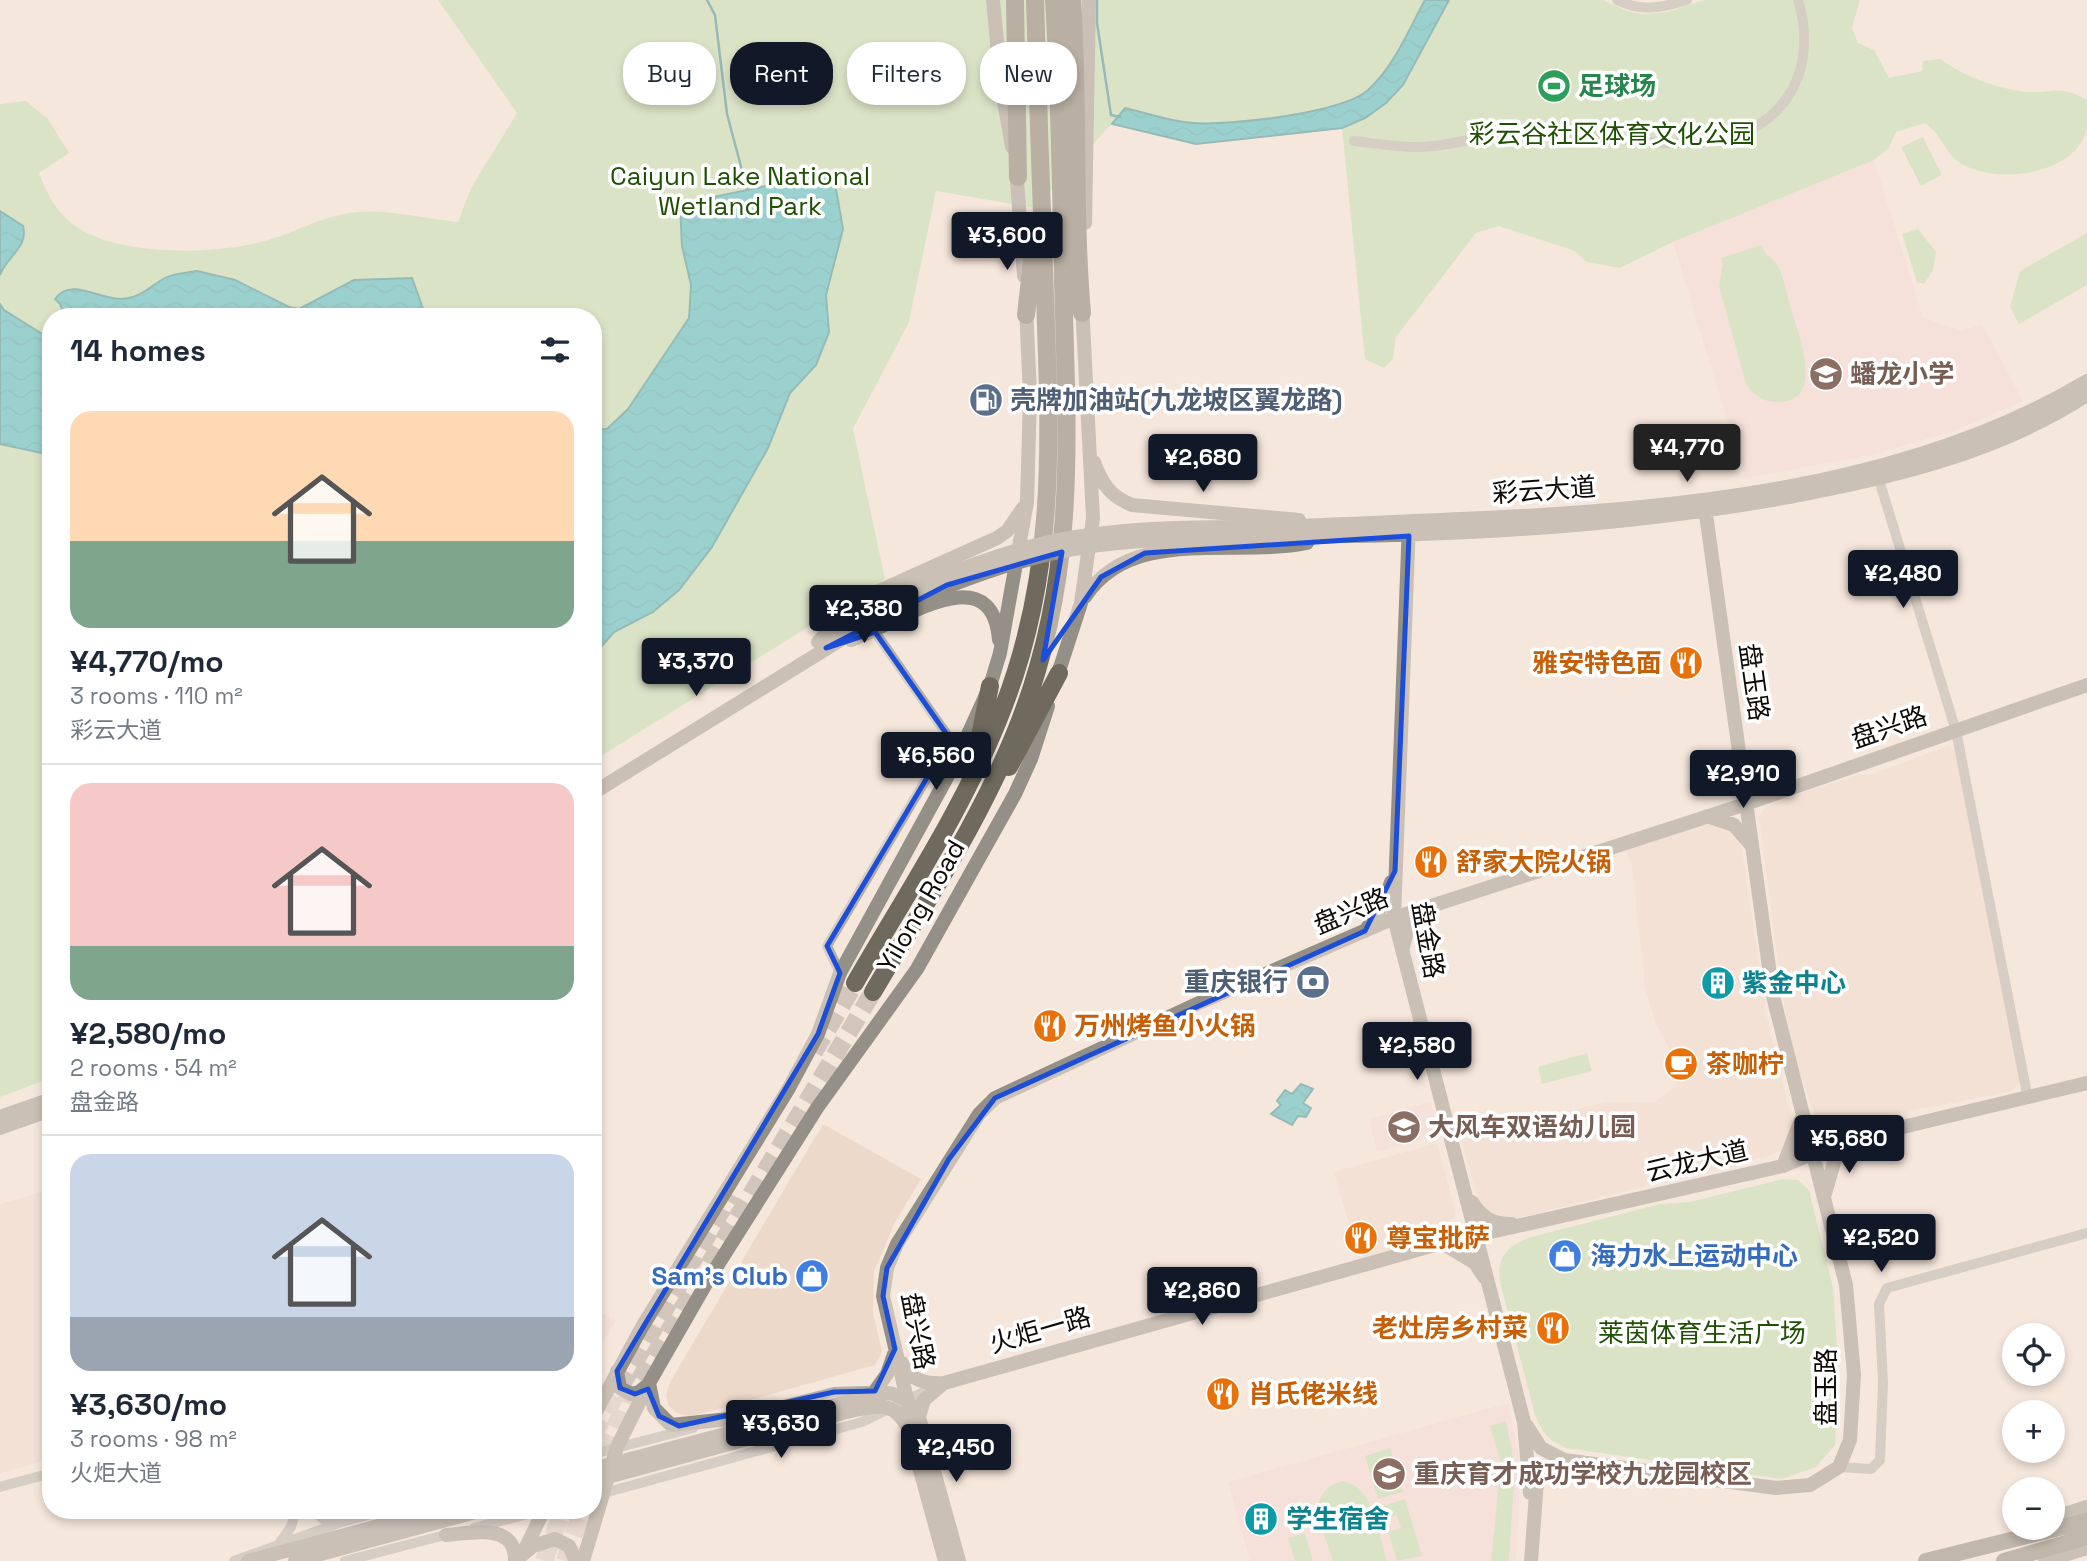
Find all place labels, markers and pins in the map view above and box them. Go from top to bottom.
sports icon: 足球场 [1535,67,1573,105]
place label: 足球场 [1578,69,1656,103]
pin: ¥3,600 [950,212,1064,272]
school or university icon: 蟠龙小学 [1807,355,1845,393]
place label: 蟠龙小学 [1850,357,1954,391]
fuel station icon: 壳牌加油站(九龙坡区翼龙路) [967,381,1005,419]
place label: 壳牌加油站(九龙坡区翼龙路) [1010,383,1343,417]
pin: ¥4,770 [1630,424,1744,484]
pin: ¥2,680 [1146,434,1260,494]
pin: ¥2,480 [1846,550,1960,610]
pin: ¥2,380 [807,586,921,645]
pin: ¥3,370 [639,638,753,698]
restaurant icon: 雅安特色面 [1667,644,1705,682]
place label: 雅安特色面 [1532,646,1662,680]
pin: ¥6,560 [879,732,993,792]
pin: ¥2,910 [1686,750,1800,810]
restaurant icon: 舒家大院火锅 [1412,843,1450,881]
place label: 舒家大院火锅 [1456,845,1612,879]
bank icon: 重庆银行 [1294,963,1332,1001]
building icon: 紫金中心 [1699,964,1737,1002]
place label: 重庆银行 [1184,965,1288,999]
place label: 紫金中心 [1742,966,1846,1000]
restaurant icon: 万州烤鱼小火锅 [1031,1007,1069,1045]
place label: 万州烤鱼小火锅 [1074,1009,1256,1043]
pin: ¥2,580 [1360,1023,1474,1082]
cafe icon: 茶咖柠 [1662,1045,1700,1083]
place label: 茶咖柠 [1706,1047,1784,1081]
school or university icon: 大风车双语幼儿园 [1385,1108,1423,1146]
place label: 大风车双语幼儿园 [1428,1110,1636,1144]
pin: ¥5,680 [1792,1116,1906,1175]
pin: ¥2,520 [1824,1214,1938,1274]
restaurant icon: 尊宝批萨 [1342,1219,1380,1257]
place label: 尊宝批萨 [1386,1221,1490,1255]
shop icon: 海力水上运动中心 [1546,1237,1584,1275]
place label: 海力水上运动中心 [1590,1239,1798,1273]
shop icon: Sam's Club [793,1257,831,1295]
place label: Sam's Club [652,1259,788,1293]
pin: ¥2,860 [1145,1268,1259,1327]
restaurant icon: 老灶房乡村菜 [1534,1309,1572,1347]
place label: 老灶房乡村菜 [1372,1311,1528,1345]
restaurant icon: 肖氏佬米线 [1204,1375,1242,1413]
place label: 肖氏佬米线 [1248,1377,1378,1411]
pin: ¥3,630 [724,1400,838,1460]
pin: ¥2,450 [899,1424,1013,1484]
school or university icon: 重庆育才成功学校九龙园校区 [1370,1455,1408,1493]
place label: 重庆育才成功学校九龙园校区 [1414,1457,1752,1491]
building icon: 学生宿舍 [1242,1500,1280,1538]
place label: 学生宿舍 [1286,1502,1390,1536]

